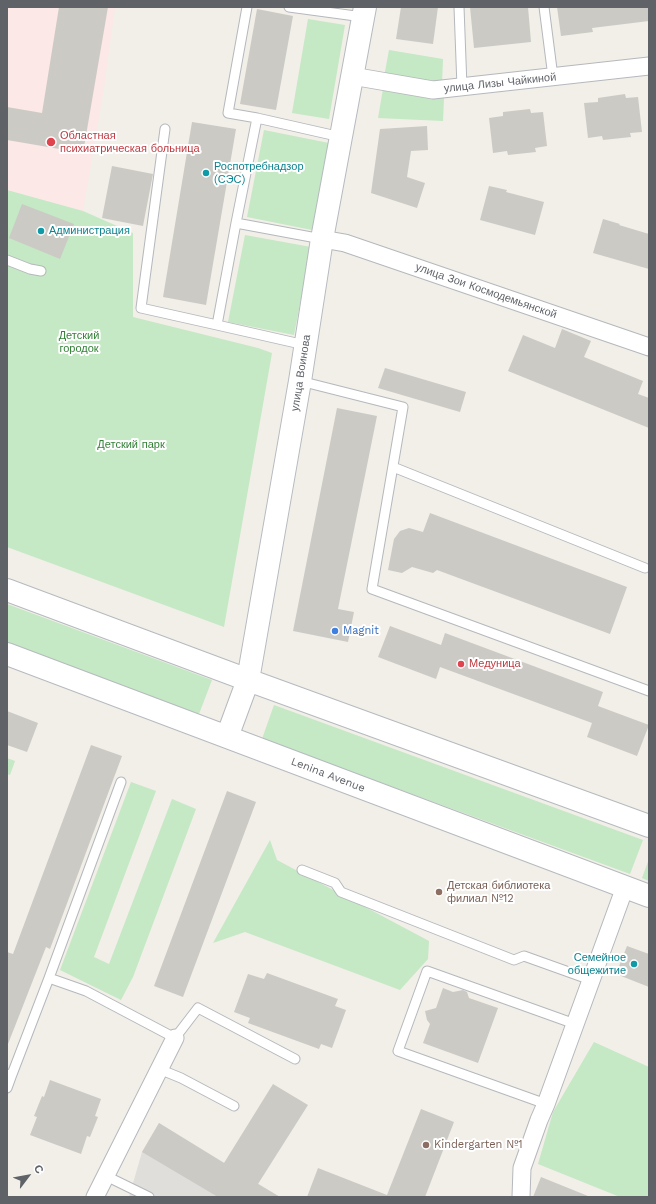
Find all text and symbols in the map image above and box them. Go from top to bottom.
street label: улица Лизы Чайкиной [443,71,557,95]
place label: Областная психиатрическая больница [60,129,200,155]
marker: Областная психиатрическая больница [45,136,57,148]
place label: Роспотребнадзор (СЭС) [214,160,304,186]
marker: Роспотребнадзор (СЭС) [201,168,211,178]
place label: Администрация [49,224,130,238]
marker: Администрация [36,226,46,236]
street label: улица Зои Космодемьянской [414,261,558,321]
park label: Детский городок [59,329,99,355]
street label: улица Воинова [288,334,314,412]
park label: Детский парк [97,438,165,452]
place label: Magnit [343,624,379,638]
marker: Magnit [330,626,340,636]
place label: Медуница [469,657,521,671]
marker: Медуница [456,659,466,669]
street label: Lenina Avenue [289,755,367,795]
place label: Детская библиотека филиал №12 [447,879,550,905]
marker: Детская библиотека филиал №12 [434,887,444,897]
place label: Семейное общежитие [568,951,626,977]
marker: Семейное общежитие [629,959,639,969]
place label: Kindergarten №1 [434,1138,522,1152]
marker: Kindergarten №1 [421,1140,431,1150]
north arrow [8,1156,48,1196]
text: С [31,1163,46,1176]

